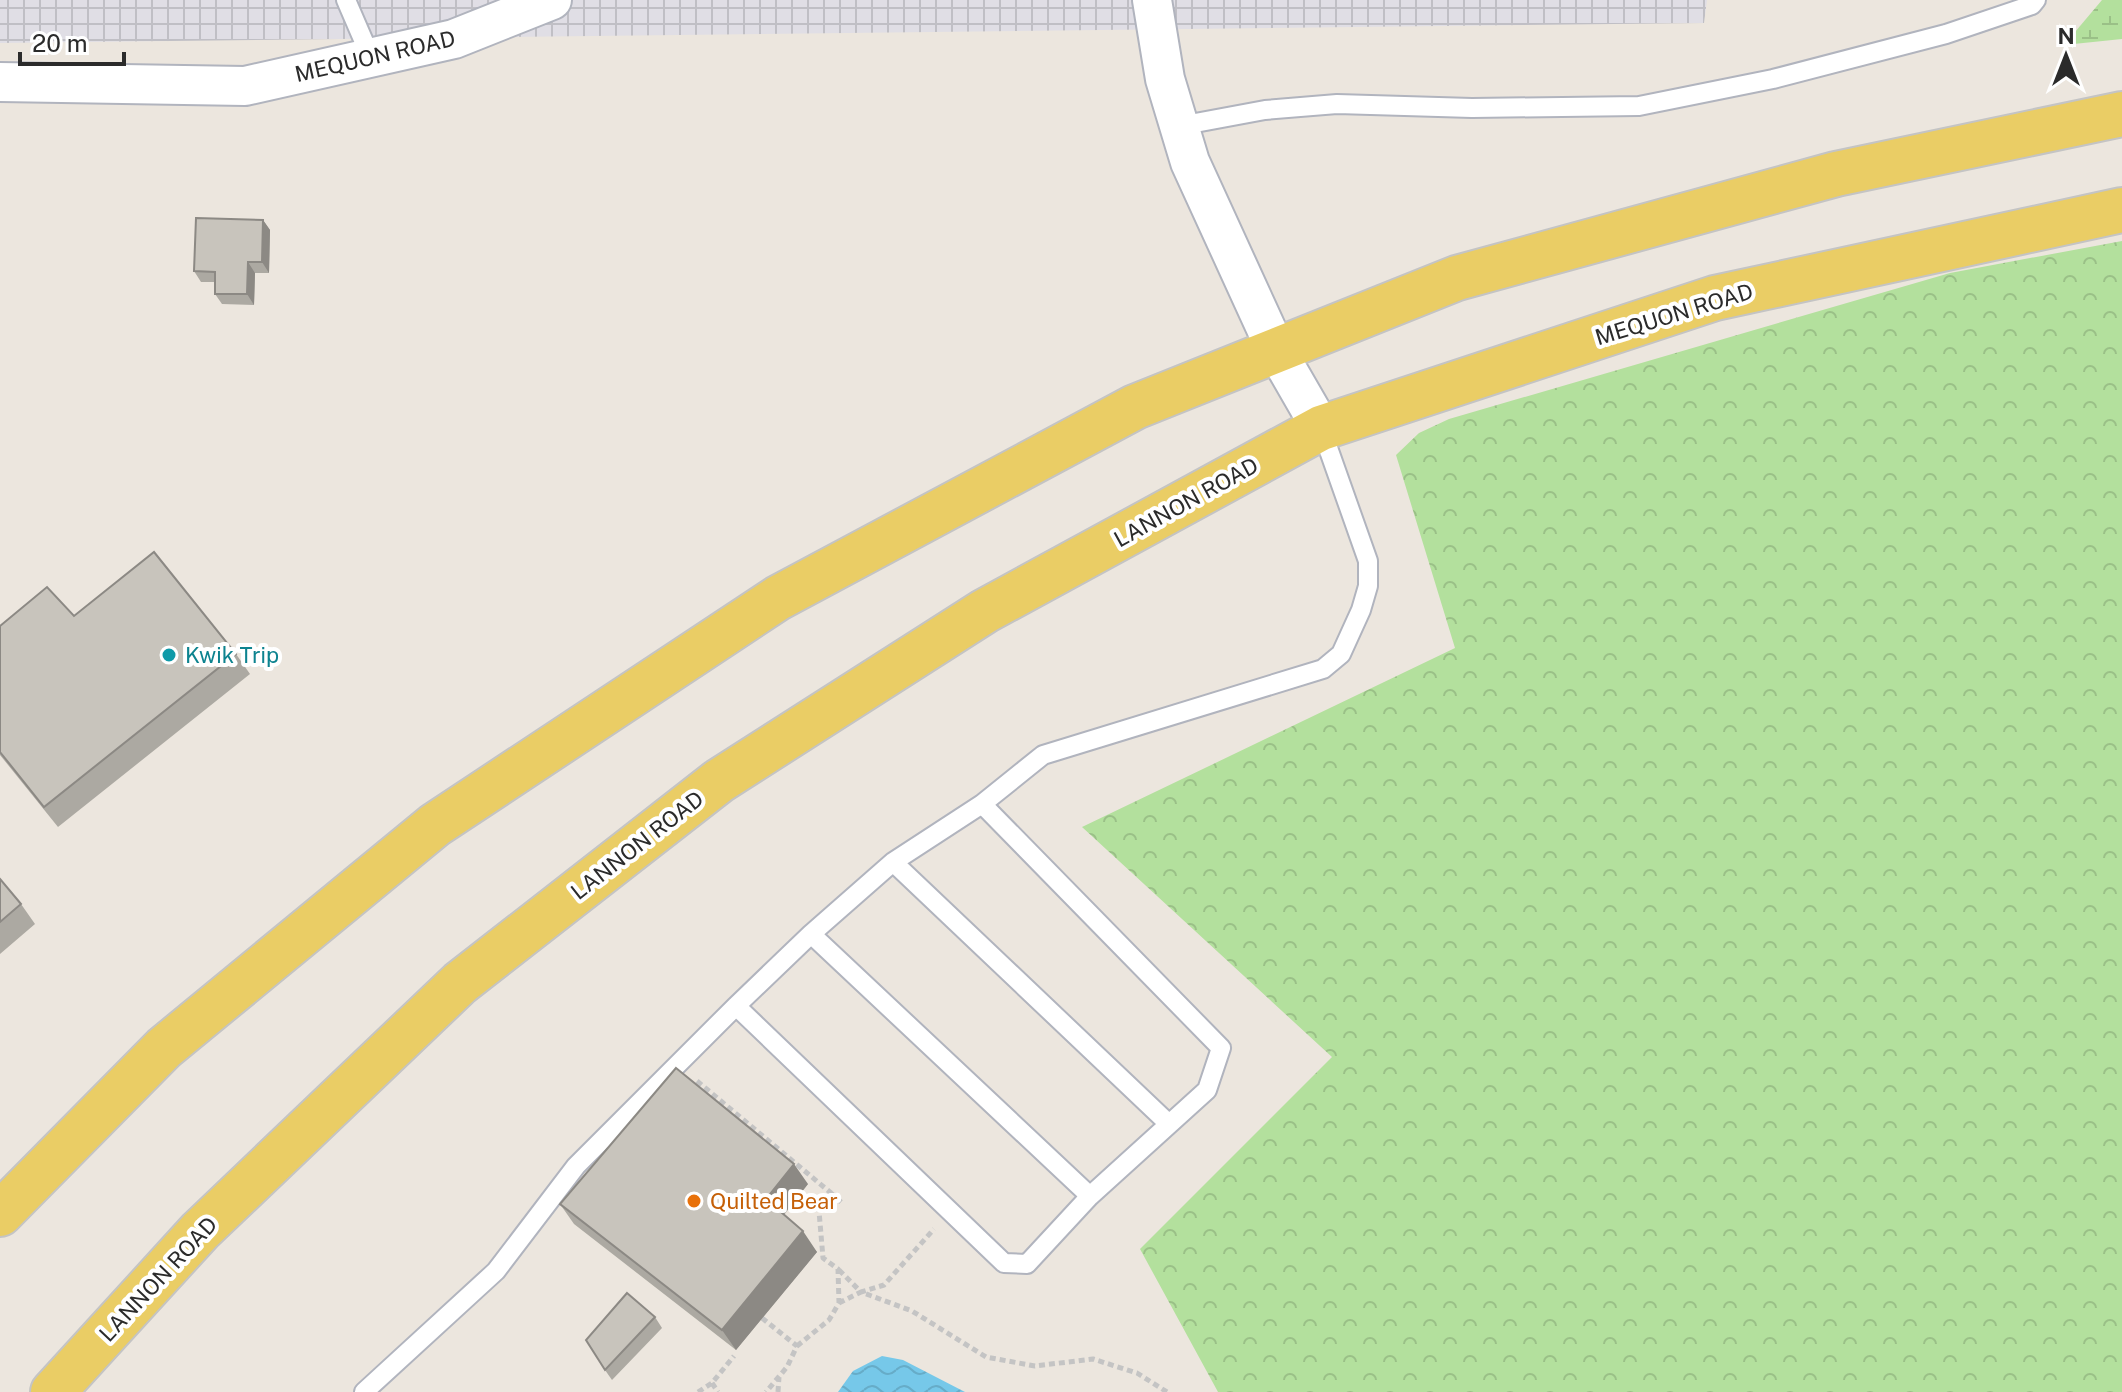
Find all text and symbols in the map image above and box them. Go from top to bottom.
scale bar [20,16,124,66]
north arrow [2026,16,2106,96]
text: N [2057,23,2075,49]
street label: MEQUON ROAD [292,25,458,87]
text: 20 m [32,29,88,57]
street label: MEQUON ROAD [1592,278,1756,350]
street label: LANNON ROAD [1109,452,1263,552]
place label: Kwik Trip [185,642,279,668]
marker: Kwik Trip [160,646,178,664]
street label: LANNON ROAD [566,785,708,905]
place label: Quilted Bear [710,1188,838,1214]
marker: Quilted Bear [685,1192,703,1210]
street label: LANNON ROAD [94,1211,222,1347]

